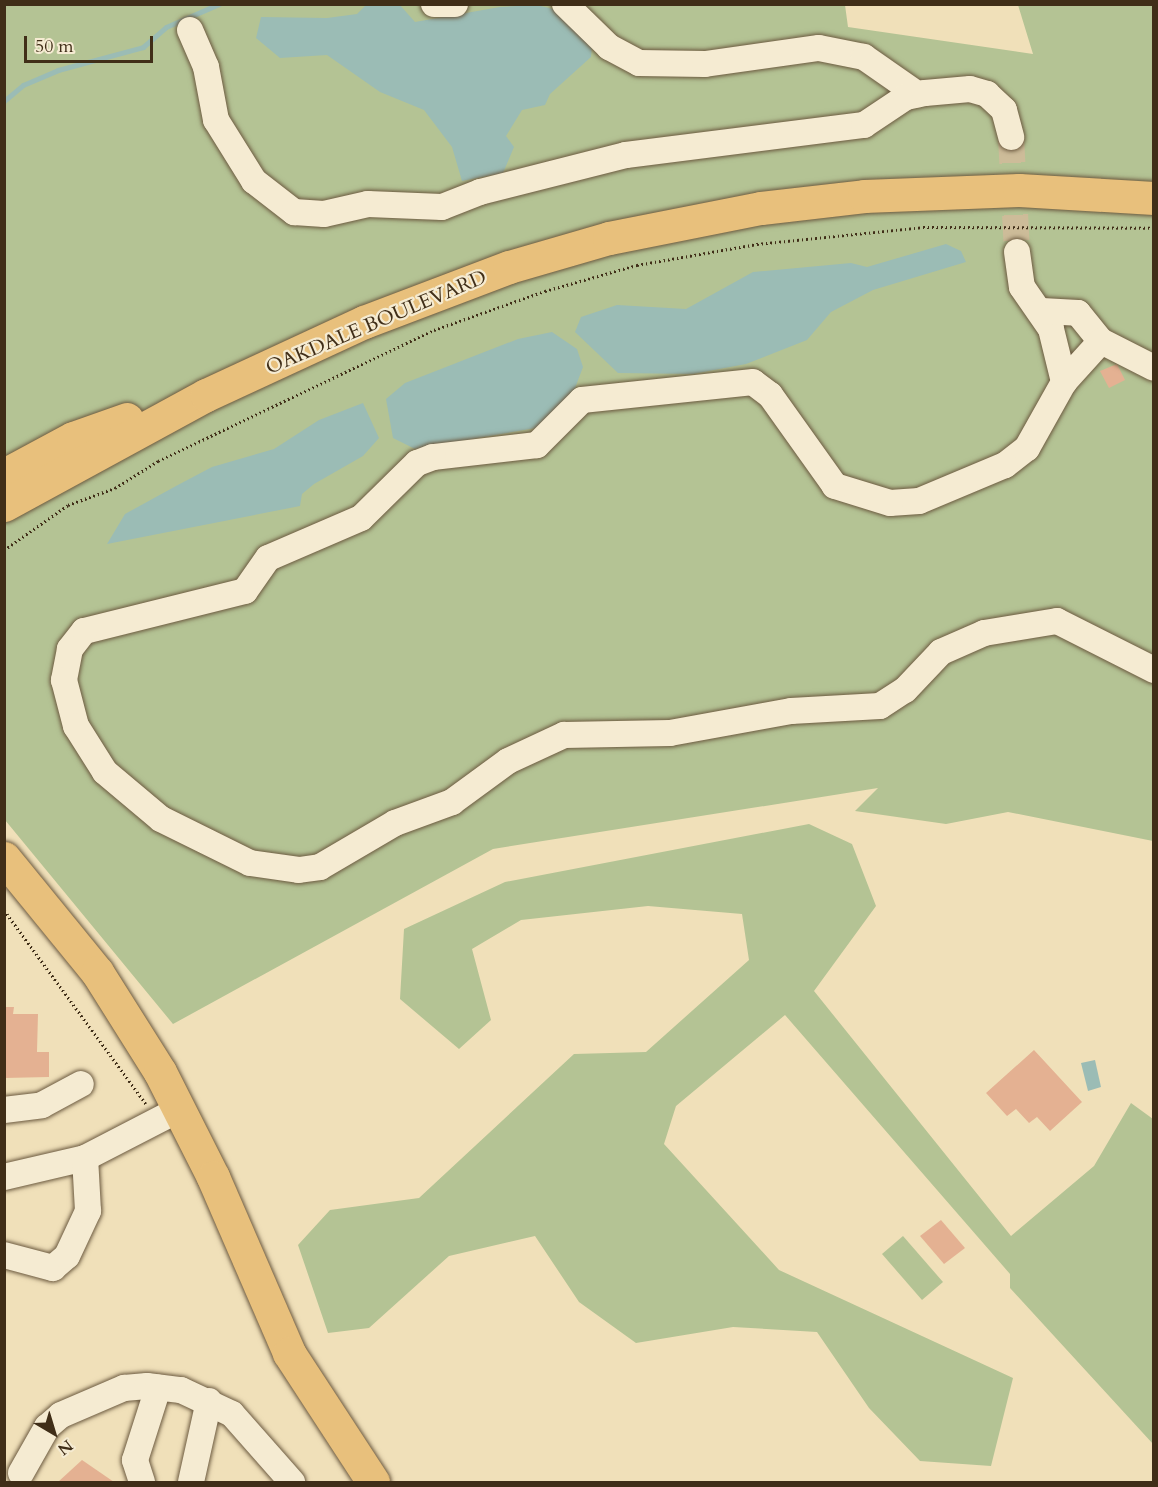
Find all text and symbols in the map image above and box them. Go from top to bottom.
scale bar [27,24,156,62]
text: 50 m [35,34,74,59]
street label: OAKDALE BOULEVARD [262,265,490,379]
north arrow [24,1403,84,1463]
text: N [53,1434,77,1460]

